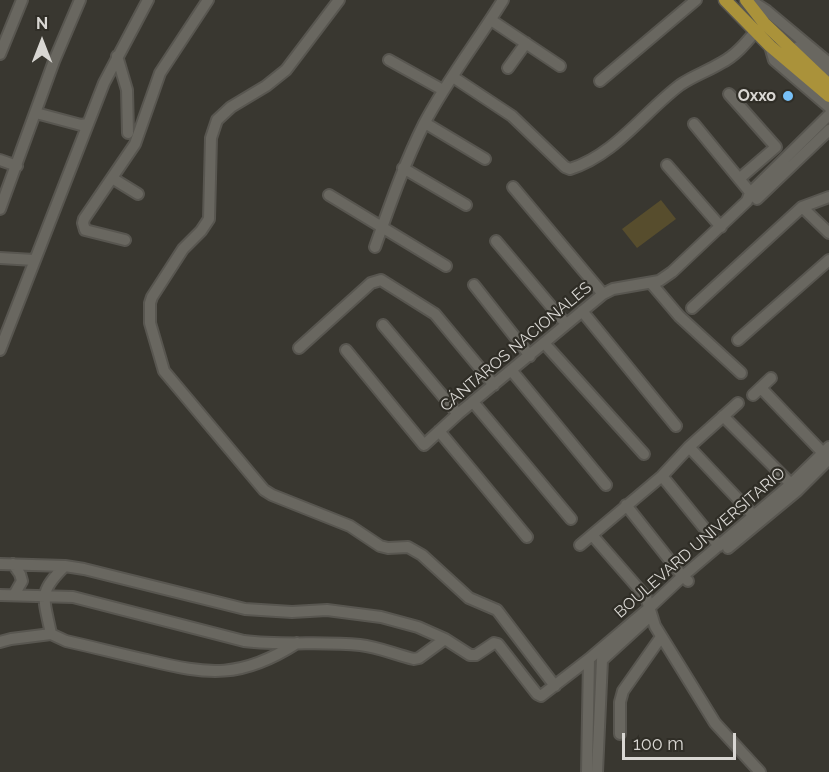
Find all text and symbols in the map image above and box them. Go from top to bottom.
north arrow [12,12,72,72]
text: N [36,14,48,33]
place label: Oxxo [738,86,776,106]
marker: Oxxo [781,89,795,103]
street label: CÁNTAROS NACIONALES [437,278,595,416]
street label: BOULEVARD UNIVERSITARIO [611,464,789,622]
scale bar [625,721,739,759]
text: 100 m [633,733,684,754]

